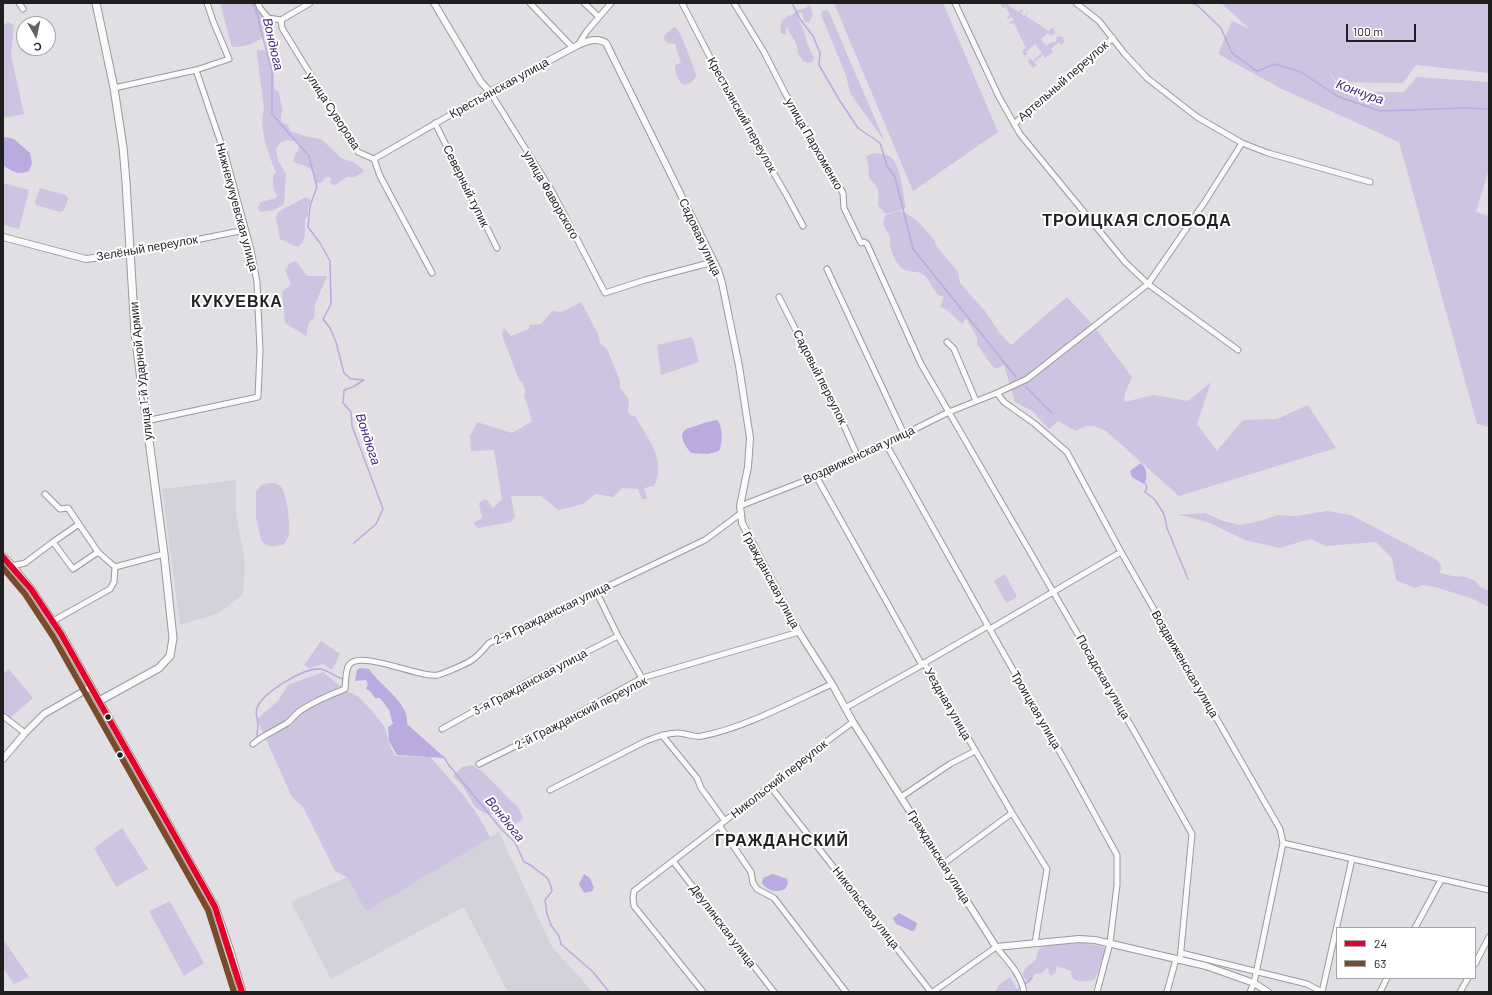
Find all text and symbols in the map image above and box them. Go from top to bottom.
north arrow [16,16,56,56]
water label: Вондюга [259,16,287,72]
scale bar [1348,16,1418,42]
text: 100 m [1353,24,1383,38]
street label: Артельный переулок [1015,38,1111,124]
text: С [33,40,43,54]
street label: Крестьянская улица [447,55,551,121]
street label: Крестьянский переулок [704,55,780,175]
street label: улица Суворова [303,70,363,152]
water label: Кончура [1334,76,1386,108]
street label: улица Пархоменко [782,96,846,192]
street label: Нижнекукуевская улица [213,141,261,273]
street label: Северный тупик [440,143,492,229]
street label: улица Фаворского [520,148,582,242]
street label: Садовая улица [676,196,724,278]
district label: ТРОИЦКАЯ СЛОБОДА [1042,211,1232,231]
street label: Зелёный переулок [95,232,199,264]
district label: КУКУЕВКА [191,292,283,312]
street label: улица 1-й Ударной Армии [127,301,155,441]
street label: Садовый переулок [790,327,850,427]
water label: Вондюга [352,411,384,467]
street label: Воздвиженская улица [801,423,917,487]
street label: Гражданская улица [739,529,803,631]
street label: 2-я Гражданская улица [491,579,613,647]
street label: Воздвиженская улица [1148,608,1222,720]
street label: Посадская улица [1073,632,1133,722]
street label: 3-я Гражданская улица [470,646,590,718]
street label: Уездная улица [922,665,974,743]
street label: Троицкая улица [1008,668,1064,752]
street label: 2-й Гражданский переулок [513,673,649,753]
unlabelled marker [103,712,113,722]
street label: Никольский переулок [728,737,830,821]
unlabelled marker [115,750,125,760]
water label: Вондюга [482,793,528,845]
street label: Гражданская улица [904,808,974,906]
district label: ГРАЖДАНСКИЙ [715,831,849,851]
street label: Никольская улица [829,864,903,952]
street label: Деулинская улица [687,881,759,971]
legend [1336,927,1476,979]
text: 24 [1374,936,1387,950]
text: 63 [1374,956,1386,970]

